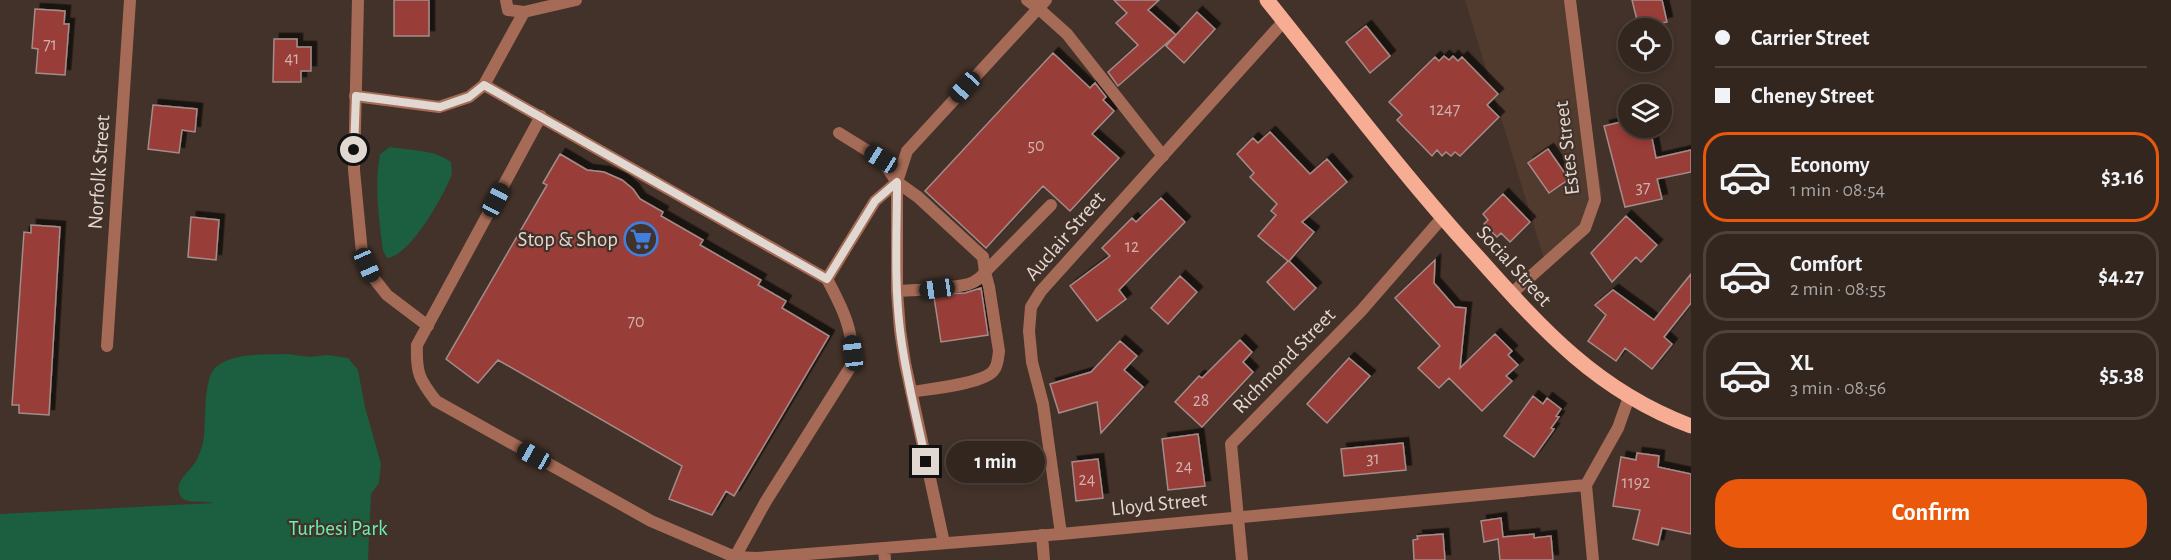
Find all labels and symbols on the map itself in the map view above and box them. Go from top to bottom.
house number: 71 [43,36,57,54]
house number: 41 [285,50,299,68]
car [946,68,984,106]
street label: Estes Street [1551,99,1583,196]
house number: 1247 [1430,101,1460,119]
street label: Norfolk Street [85,114,113,230]
route start [340,136,367,163]
house number: 50 [1027,137,1045,155]
car [861,142,901,176]
house number: 37 [1636,179,1650,197]
car [480,180,512,220]
street label: Auclair Street [1021,187,1109,284]
supermarket icon: Stop & Shop [623,221,659,257]
street label: Social Street [1472,222,1556,311]
place label: Stop & Shop [518,229,618,250]
house number: 12 [1125,238,1139,256]
car [351,245,383,285]
car [918,278,956,300]
street label: Richmond Street [1229,304,1339,418]
house number: 70 [627,313,645,331]
car [842,334,864,372]
house number: 28 [1193,392,1209,410]
car [514,439,554,473]
callout: 1 min [947,441,1046,483]
route end [912,448,939,475]
house number: 31 [1366,450,1380,468]
house number: 24 [1176,458,1193,476]
house number: 24 [1079,471,1096,489]
house number: 1192 [1621,474,1651,492]
street label: Lloyd Street [1110,488,1208,519]
park label: Turbesi Park [288,518,388,539]

